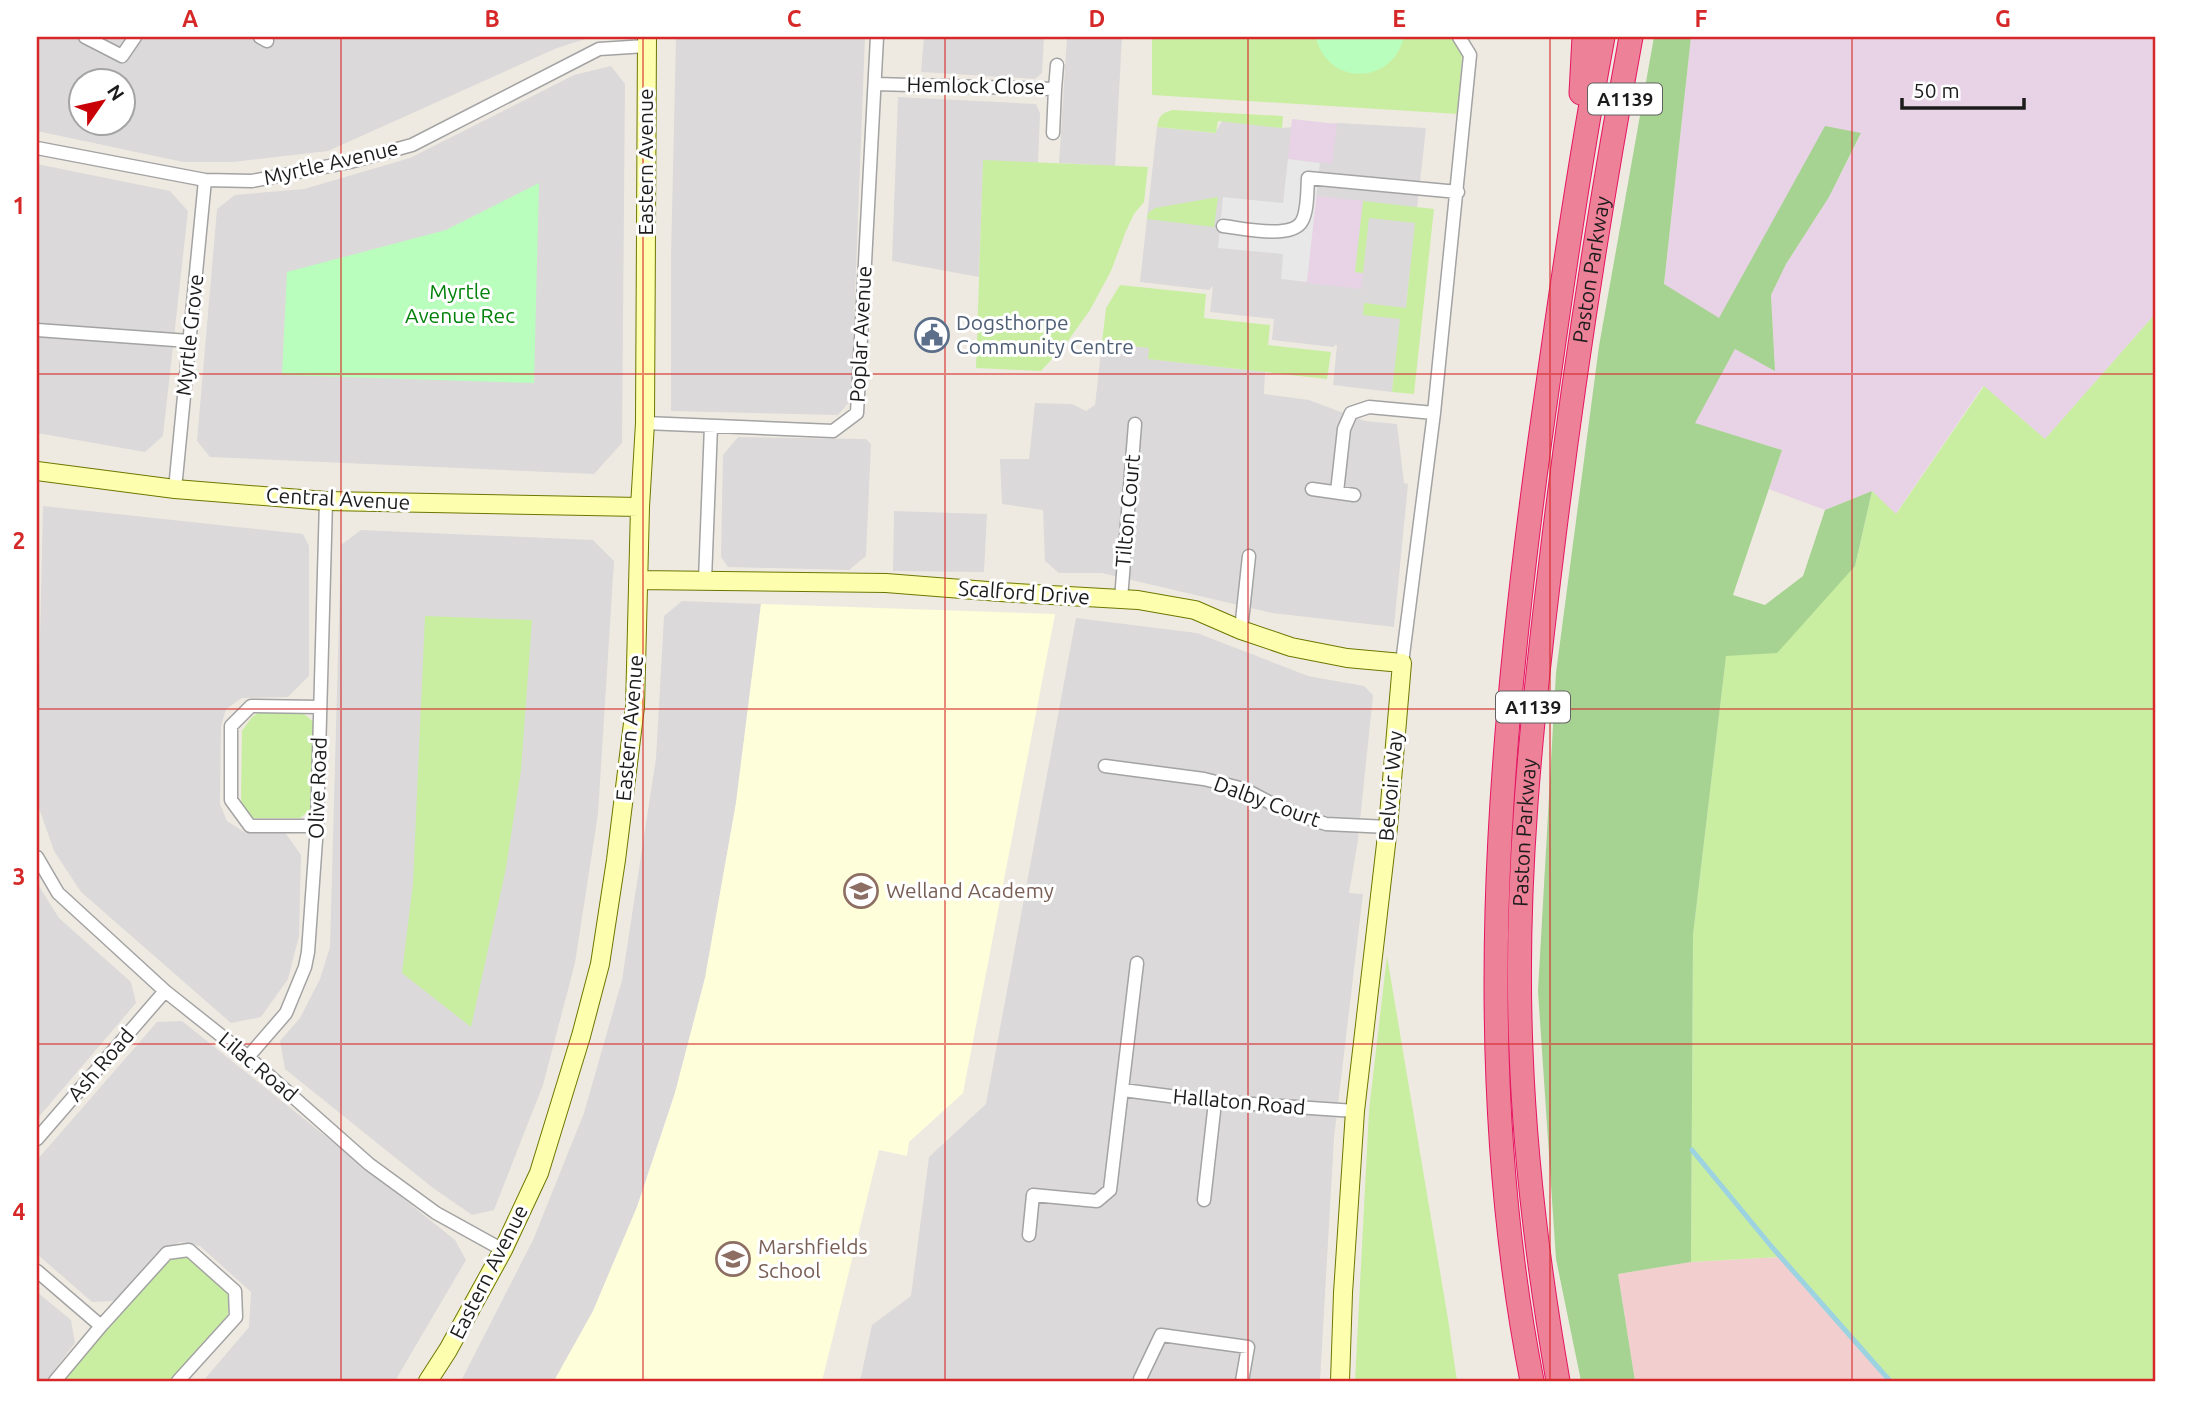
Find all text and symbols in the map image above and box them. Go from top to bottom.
text: A [182,6,198,31]
text: B [484,6,500,31]
text: C [787,6,802,31]
text: D [1089,6,1105,31]
text: E [1392,6,1406,31]
text: F [1695,6,1708,31]
text: G [1995,6,2011,31]
north arrow [66,66,136,136]
scale bar [1902,66,2025,110]
street label: Hemlock Close [906,72,1046,98]
text: 50 m [1913,78,1960,102]
text: N [103,80,129,105]
road number: A1139 [1588,83,1662,114]
street label: Eastern Avenue [633,89,657,235]
street label: Myrtle Avenue [261,135,400,189]
text: 1 [13,193,25,218]
street label: Paston Parkway [1567,194,1614,345]
street label: Poplar Avenue [844,265,876,403]
street label: Myrtle Grove [171,273,207,397]
park label: Myrtle Avenue Rec [405,279,515,327]
place label: Dogsthorpe Community Centre [956,310,1134,358]
public building icon: Dogsthorpe Community Centre [913,316,951,354]
street label: Tilton Court [1110,453,1144,568]
street label: Central Avenue [265,482,411,514]
text: 2 [13,528,25,553]
street label: Scalford Drive [957,575,1091,609]
street label: Eastern Avenue [611,654,647,802]
road number: A1139 [1496,692,1570,722]
street label: Belvoir Way [1373,730,1407,842]
street label: Olive Road [303,737,331,839]
street label: Paston Parkway [1507,757,1541,907]
street label: Dalby Court [1211,771,1324,831]
text: 3 [13,864,25,889]
school or university icon: Welland Academy [842,872,880,910]
place label: Welland Academy [886,878,1054,902]
street label: Ash Road [62,1023,138,1106]
street label: Lilac Road [215,1026,303,1106]
street label: Hallaton Road [1172,1083,1306,1119]
text: 4 [13,1199,26,1224]
street label: Eastern Avenue [444,1201,532,1342]
place label: Marshfields School [758,1234,868,1282]
school or university icon: Marshfields School [714,1240,752,1278]

